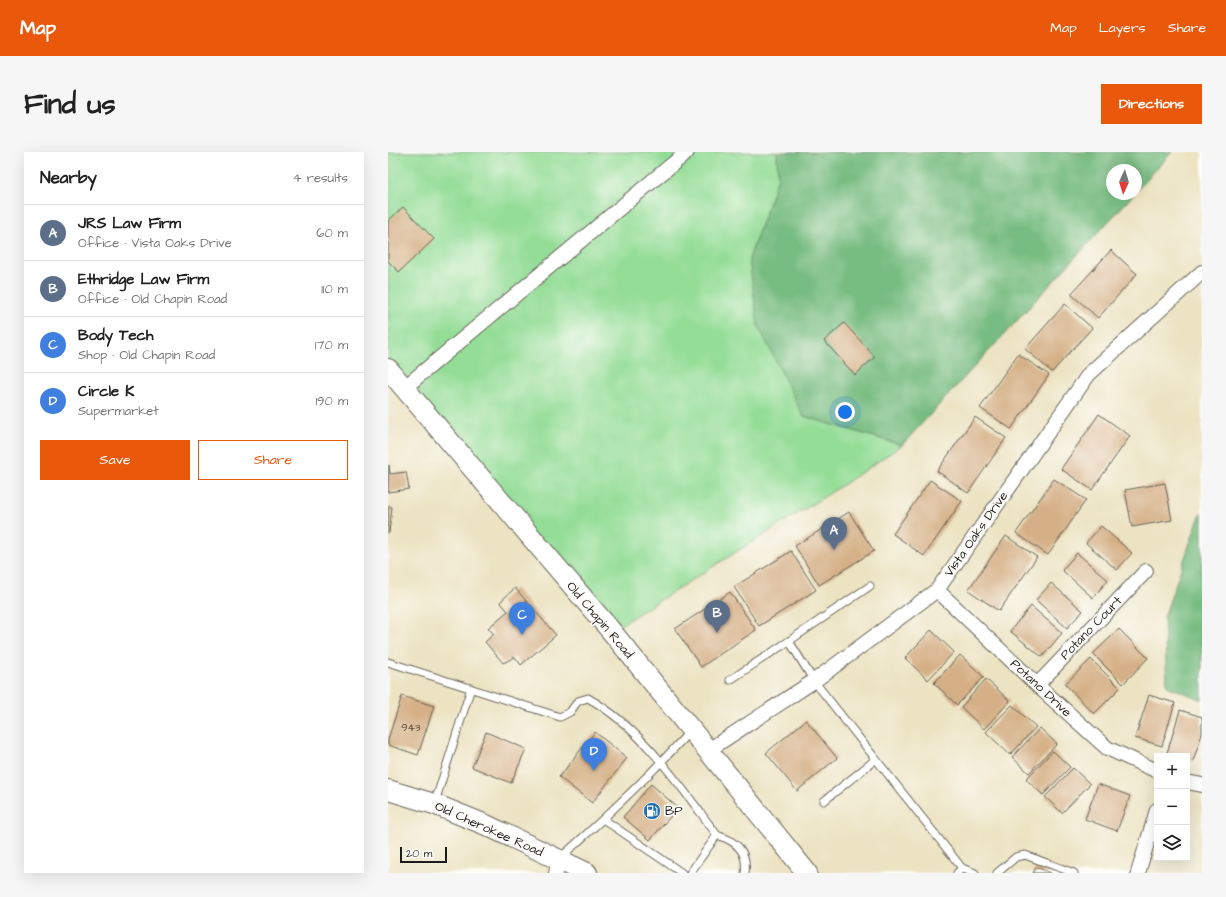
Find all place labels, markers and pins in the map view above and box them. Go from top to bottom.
pin: A [821,517,847,550]
pin: B [704,600,730,633]
pin: C [509,602,535,635]
pin: D [581,738,607,771]
fuel station icon: BP [642,801,662,821]
place label: BP [665,802,683,820]

